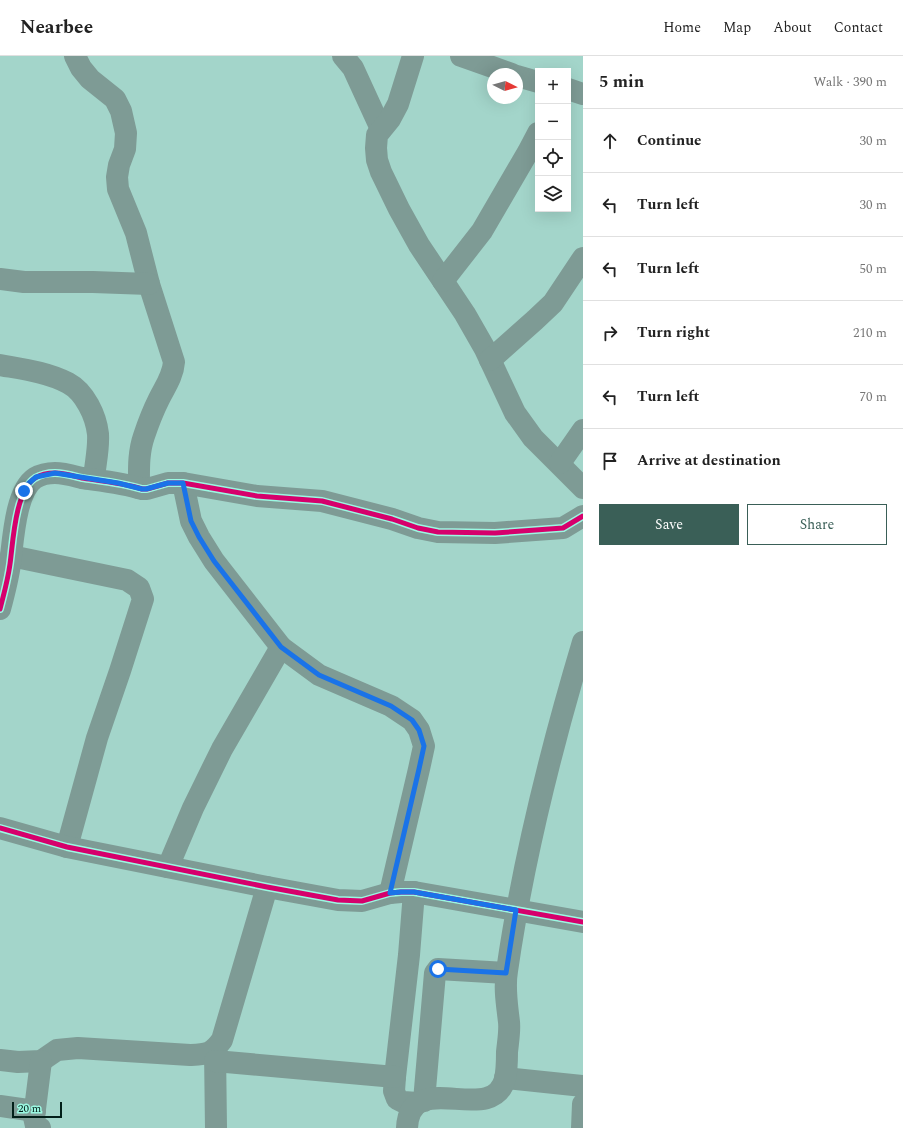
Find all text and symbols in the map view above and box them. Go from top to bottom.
text: Nearbee [20,13,93,42]
text: Home [663,17,701,38]
text: Map [723,17,751,38]
text: About [773,17,812,38]
text: Contact [834,17,883,38]
north arrow [487,68,523,104]
map controls [535,68,571,212]
button: + [535,68,571,104]
text: 5 min [599,69,644,95]
text: Walk · 390 m [813,72,887,92]
button: − [535,104,571,140]
text: Continue [637,129,702,152]
icon: ahead [599,130,621,152]
text: 30 m [860,131,887,151]
button: locate [535,140,571,176]
button: layers [535,176,571,212]
text: Turn left [637,193,699,216]
icon: left [599,194,621,216]
text: 30 m [860,195,887,215]
text: Turn left [637,257,699,280]
icon: left [599,258,621,280]
text: 50 m [860,259,887,279]
text: Turn right [637,321,710,344]
icon: right [599,322,621,344]
text: 210 m [853,323,887,343]
text: Turn left [637,385,699,408]
icon: left [599,386,621,408]
text: 70 m [860,387,887,407]
text: Arrive at destination [637,449,781,472]
icon: arrive [599,450,621,472]
route end [15,482,33,500]
button: Save [599,504,739,545]
button: Share [747,504,887,545]
route start [429,960,447,978]
scale bar [12,1100,62,1119]
text: 20 m [18,1100,41,1117]

